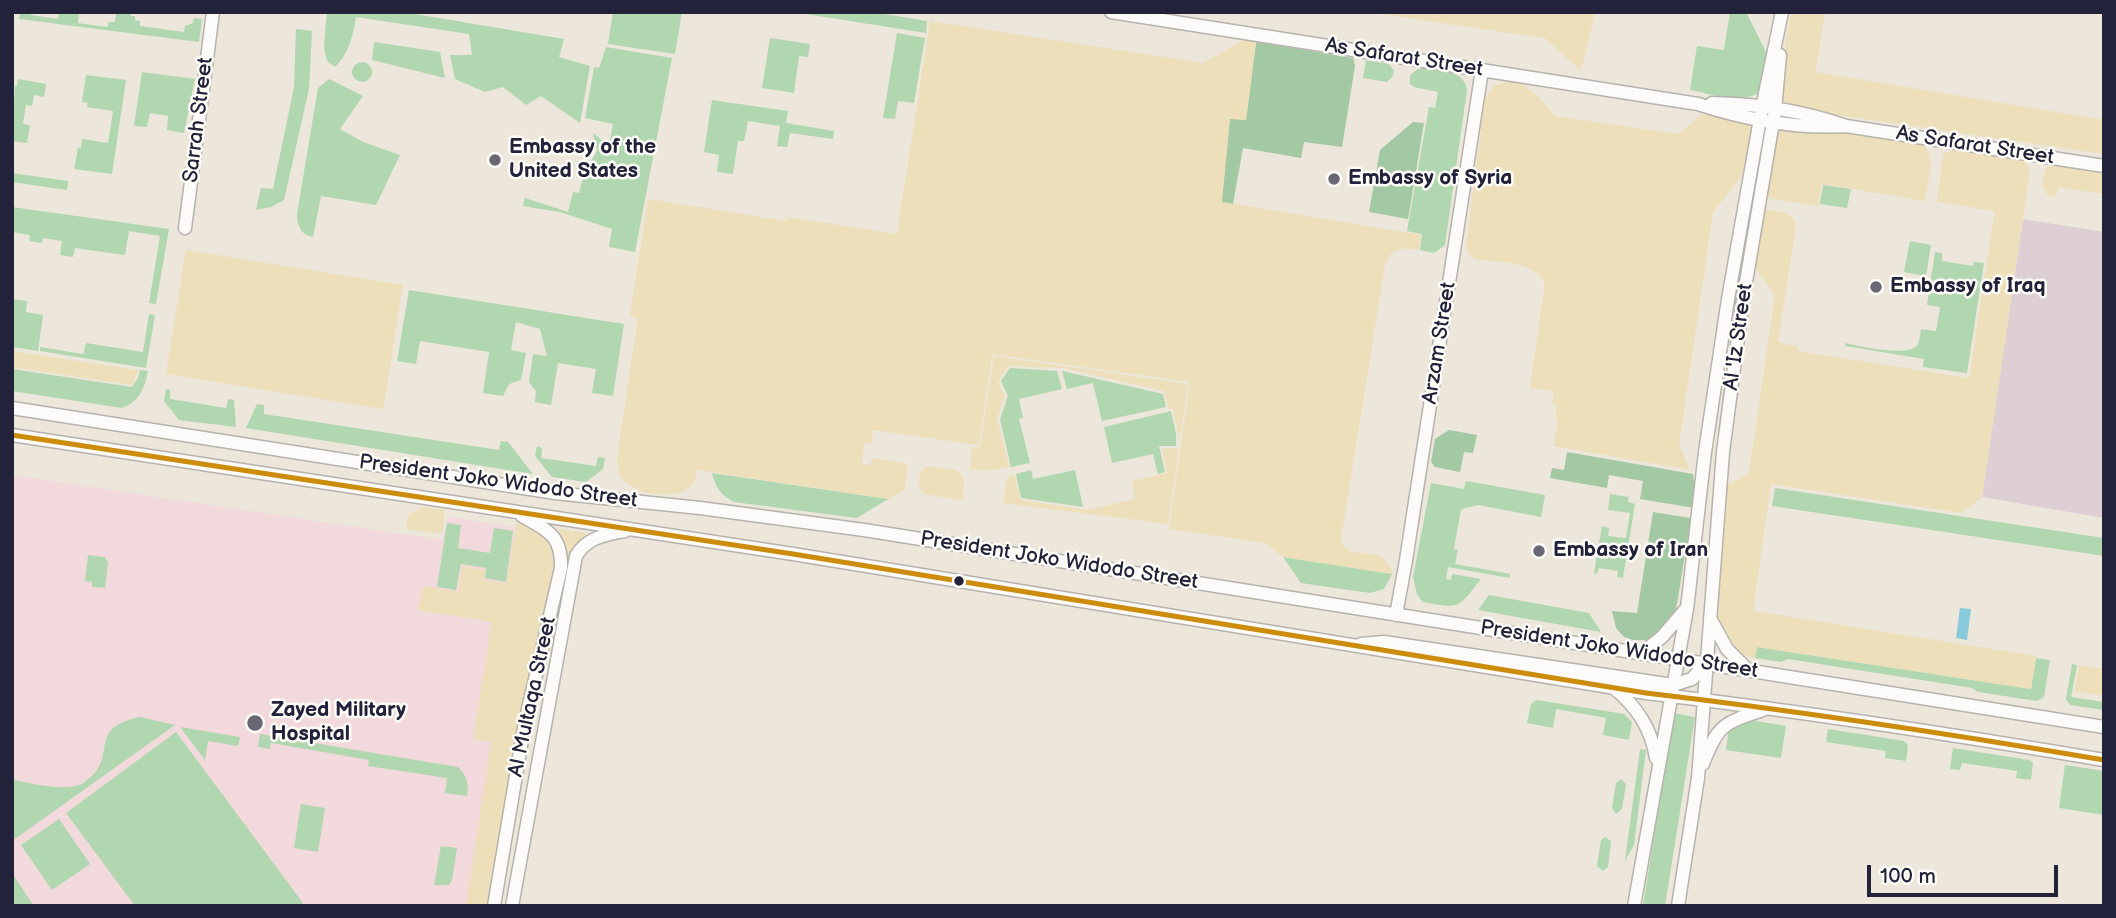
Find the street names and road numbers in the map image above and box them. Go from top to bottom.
street label: As Safarat Street [1323,33,1485,83]
street label: Sarrah Street [179,56,219,184]
street label: As Safarat Street [1894,121,2056,171]
street label: Arzam Street [1418,280,1462,406]
street label: Al 'Iz Street [1719,282,1759,392]
street label: President Joko Widodo Street [357,450,639,514]
street label: President Joko Widodo Street [918,527,1200,595]
street label: Al Multaqa Street [504,615,562,779]
street label: President Joko Widodo Street [1478,616,1760,684]

